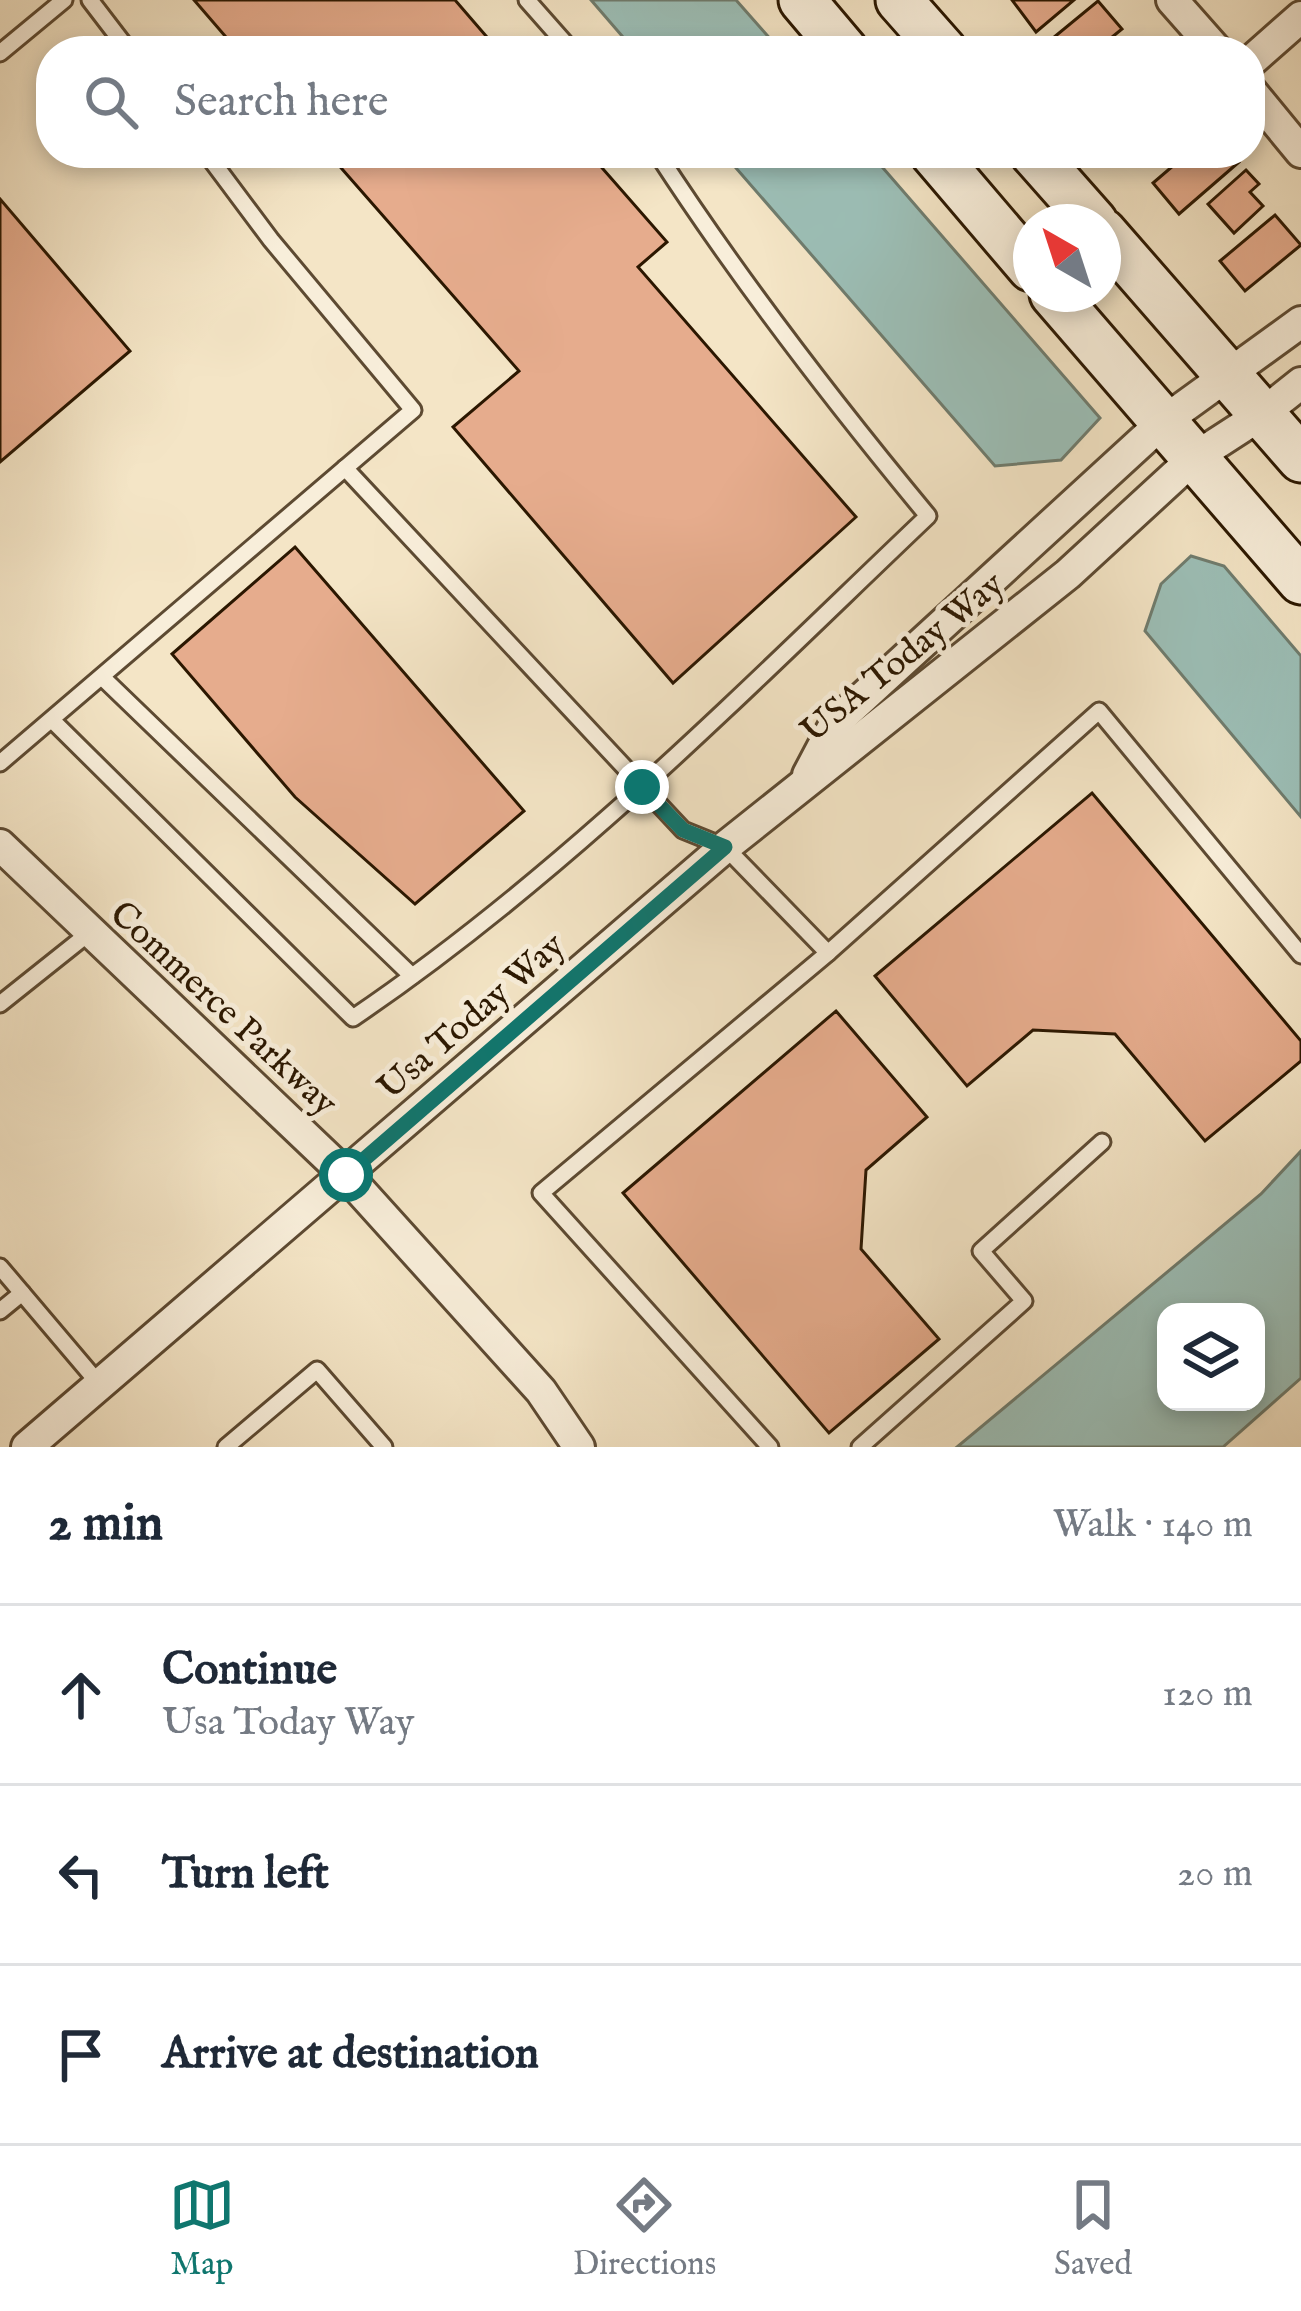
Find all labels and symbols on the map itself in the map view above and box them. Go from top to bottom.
north arrow [1013,204,1121,312]
street label: USA Today Way [792,562,1014,754]
route end [615,760,669,814]
street label: Commerce Parkway [99,892,347,1127]
street label: Usa Today Way [369,923,575,1111]
route start [319,1148,373,1202]

